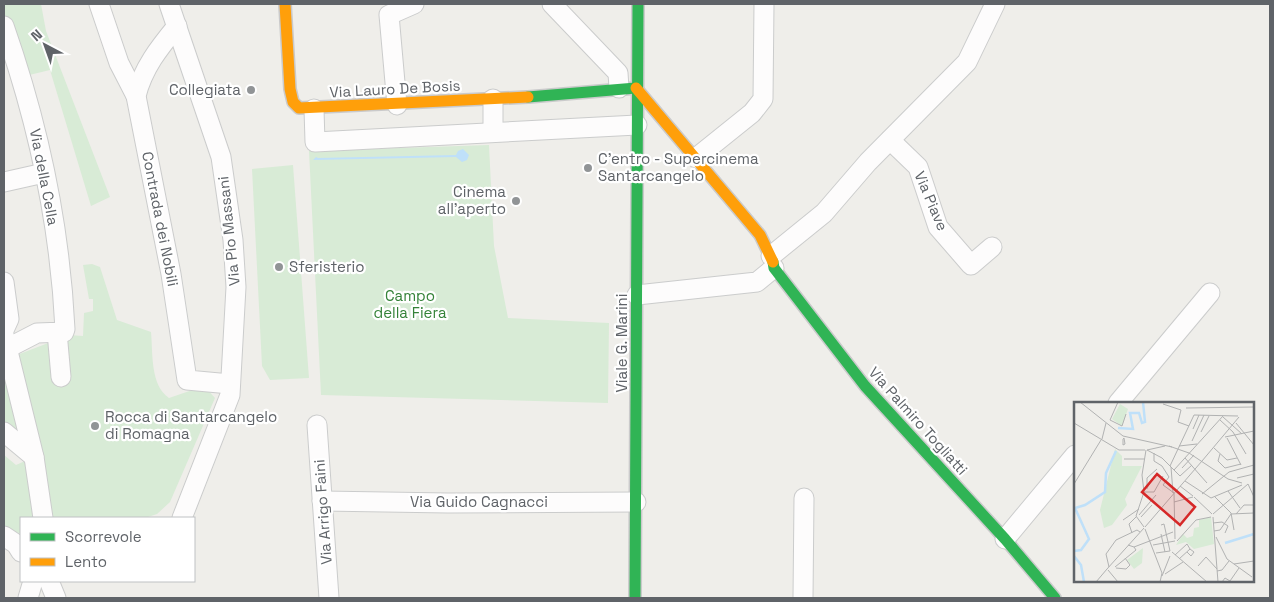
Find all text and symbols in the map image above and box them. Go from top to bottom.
north arrow [20,20,70,70]
text: N [27,25,46,45]
street label: Via Lauro De Bosis [329,76,461,101]
place label: Collegiata [169,80,241,99]
marker: Collegiata [245,84,257,96]
street label: Via della Cella [26,127,63,227]
place label: C'entro - Supercinema Santarcangelo [598,149,759,185]
street label: Contrada dei Nobili [138,150,183,288]
marker: C'entro - Supercinema Santarcangelo [582,162,594,174]
street label: Via Piave [910,168,953,234]
street label: Via Pio Massani [213,175,244,287]
place label: Cinema all'aperto [438,182,506,218]
marker: Cinema all'aperto [510,195,522,207]
place label: Sferisterio [289,257,365,276]
marker: Sferisterio [273,261,285,273]
park label: Campo della Fiera [373,286,447,322]
street label: Viale G. Marini [612,294,631,392]
street label: Via Palmiro Togliatti [865,363,972,479]
inset map [1074,402,1254,582]
place label: Rocca di Santarcangelo di Romagna [105,407,277,443]
marker: Rocca di Santarcangelo di Romagna [89,420,101,432]
street label: Via Arrigo Faini [309,459,336,565]
street label: Via Guido Cagnacci [410,492,548,511]
legend [20,517,195,582]
text: Scorrevole [65,527,142,546]
text: Lento [65,552,107,571]

